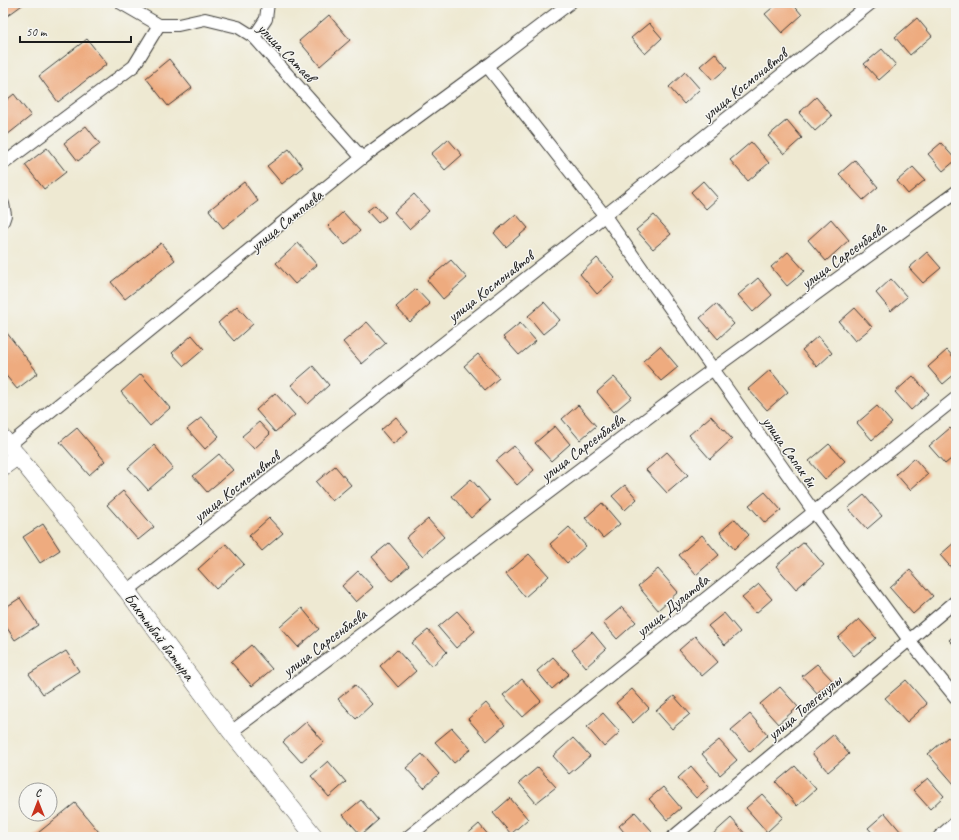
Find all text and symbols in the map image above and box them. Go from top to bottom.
scale bar [20,18,131,44]
street label: улица Сатаев [252,18,322,90]
text: 50 m [26,24,48,40]
street label: улица Космонавтов [697,42,794,126]
street label: улица Сатпаева [245,185,328,257]
street label: улица Сарсенбаева [796,217,891,294]
street label: улица Космонавтов [443,245,540,327]
street label: улица Сарсенбаева [536,409,630,487]
street label: улица Сапак би [757,412,821,492]
street label: улица Космонавтов [189,445,286,527]
street label: улица Дулатова [631,570,714,642]
street label: Бактыбай батыра [120,589,199,685]
street label: улица Сарсенбаева [278,604,372,682]
street label: улица Толегенулы [763,670,847,745]
north arrow [18,782,58,822]
text: С [35,785,42,799]

